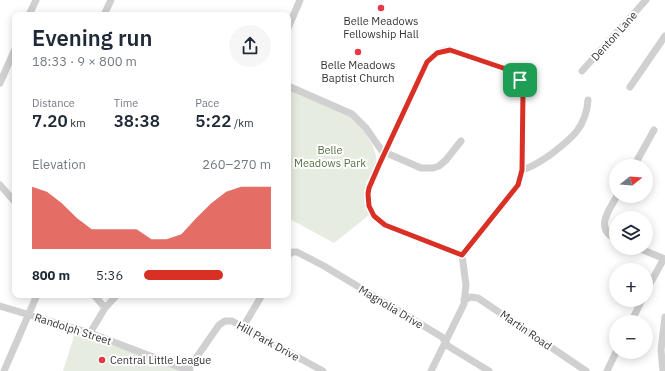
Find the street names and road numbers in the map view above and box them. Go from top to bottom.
street label: Denton Lane [588,8,640,64]
street label: Magnolia Drive [356,282,426,332]
street label: Martin Road [498,307,554,353]
street label: Randolph Street [33,310,113,348]
street label: Hill Park Drive [234,318,302,364]

